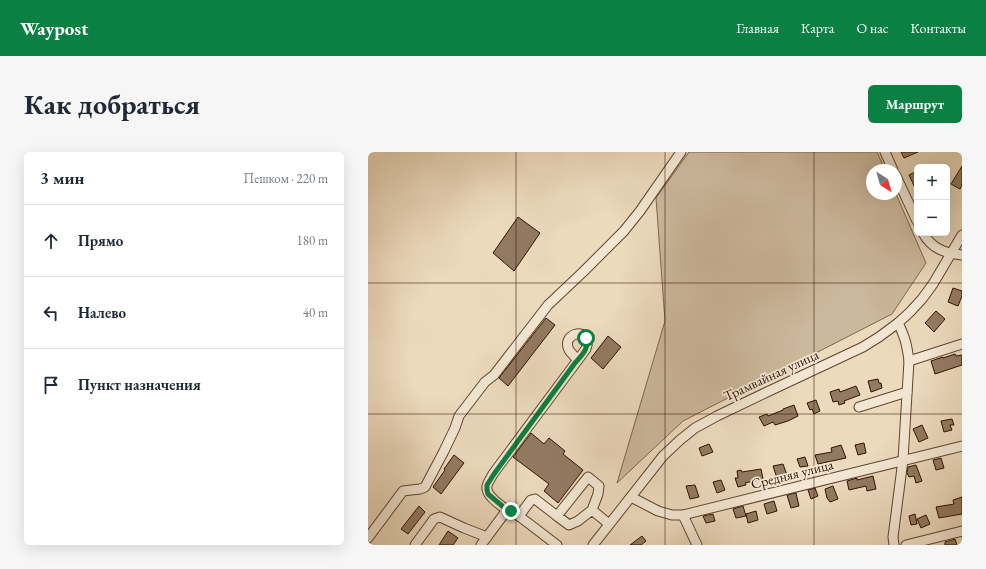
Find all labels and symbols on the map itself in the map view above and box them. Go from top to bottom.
north arrow [866,164,902,200]
route start [577,329,595,347]
street label: Трамвайная улица [721,345,822,405]
street label: Средняя улица [749,455,835,493]
route end [502,502,520,520]

